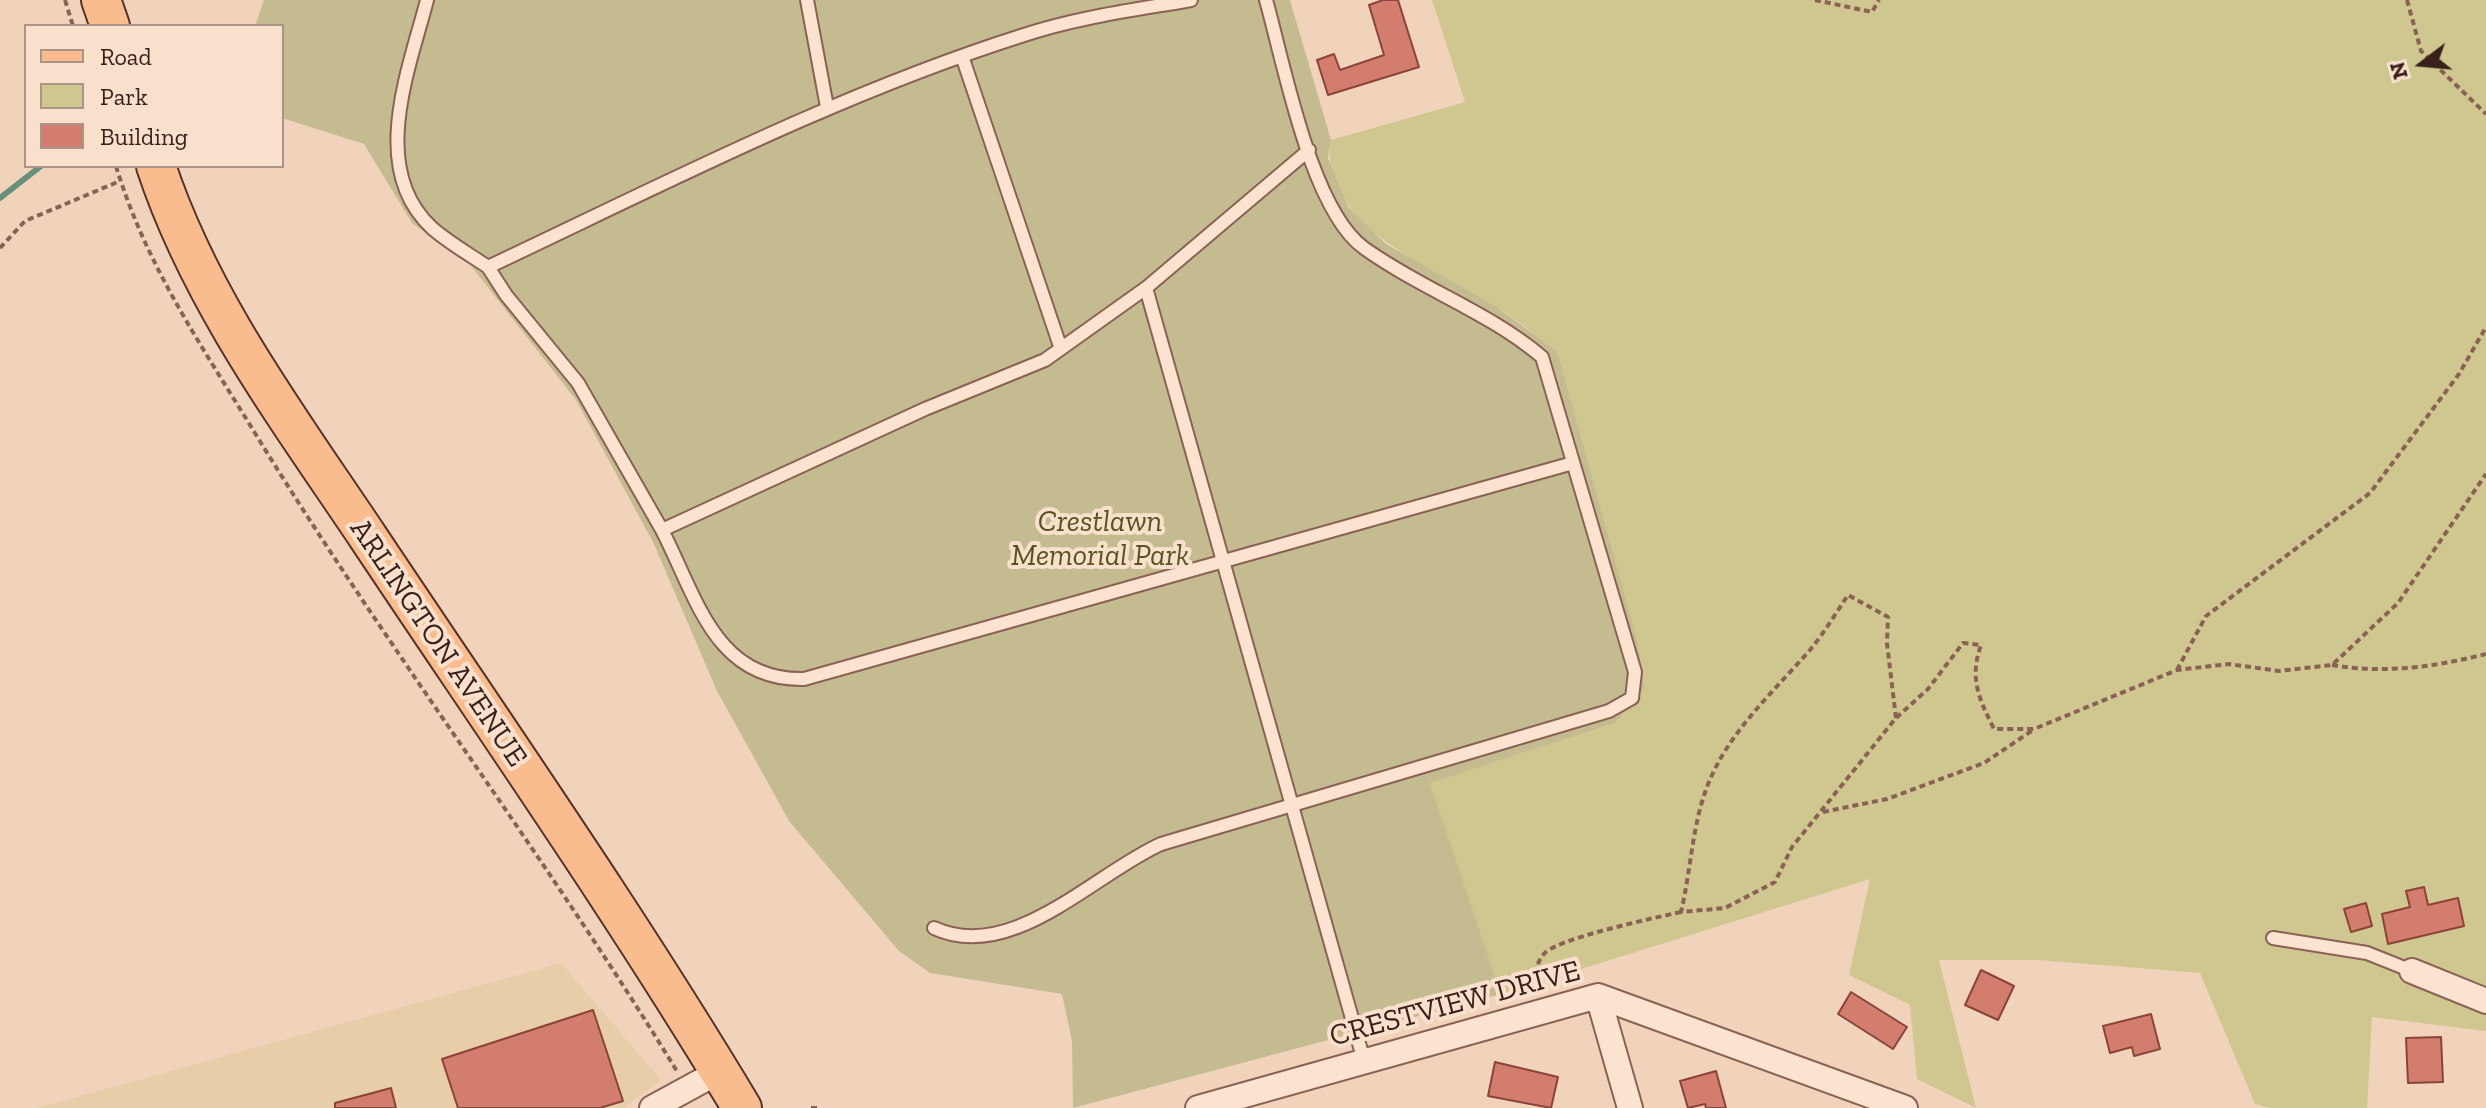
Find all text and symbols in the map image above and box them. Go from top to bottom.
legend [24,24,284,168]
north arrow [2382,24,2462,104]
text: Road [100,42,152,71]
text: N [2383,59,2414,83]
text: Park [100,82,148,111]
text: Building [100,122,188,151]
park label: Crestlawn Memorial Park [1011,504,1189,574]
street label: ARLINGTON AVENUE [342,512,534,774]
street label: CRESTVIEW DRIVE [1326,953,1584,1055]

